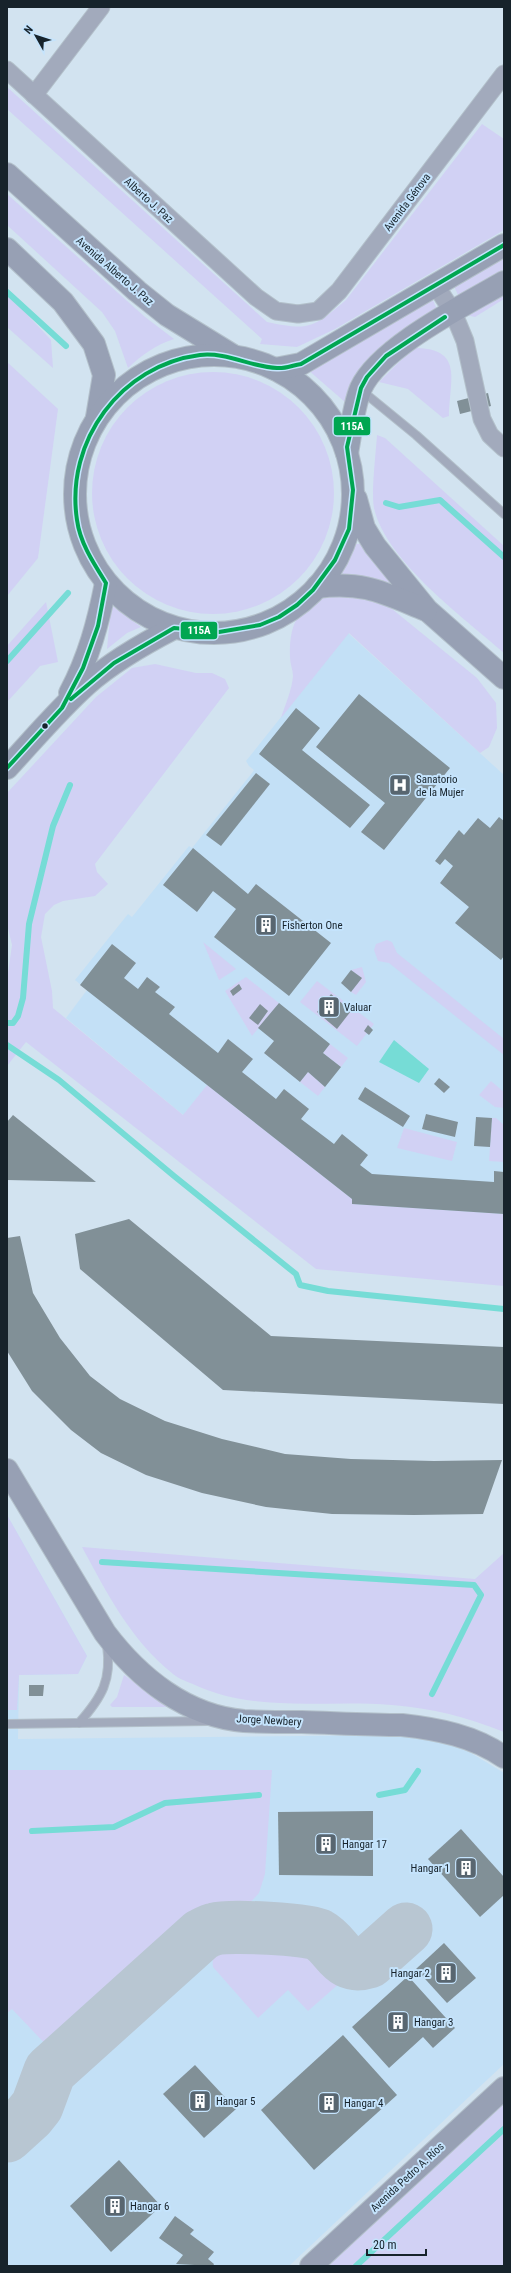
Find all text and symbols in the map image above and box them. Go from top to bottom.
north arrow [16,16,56,56]
text: N [21,23,36,37]
street label: Avenida Génova [381,171,433,234]
street label: Alberto J. Paz [122,175,176,226]
street label: Avenida Alberto J. Paz [73,234,156,309]
line badge: 115A [333,416,371,436]
text: 115A [340,420,364,433]
line badge: 115A [180,621,218,640]
text: 115A [187,624,211,637]
unlabelled marker [40,721,50,731]
hospital icon: Sanatorio de la Mujer [387,772,413,798]
place label: Sanatorio de la Mujer [416,773,465,799]
building icon: Fisherton One [253,912,279,938]
place label: Fisherton One [282,919,343,932]
building icon: Valuar [316,994,342,1020]
place label: Valuar [344,1001,372,1014]
street label: Jorge Newbery [236,1712,302,1729]
building icon: Hangar 17 [313,1831,339,1857]
place label: Hangar 17 [342,1838,387,1851]
building icon: Hangar 1 [453,1855,479,1881]
place label: Hangar 1 [411,1862,450,1875]
building icon: Hangar 2 [433,1960,459,1986]
place label: Hangar 2 [391,1967,430,1980]
building icon: Hangar 3 [385,2009,411,2035]
place label: Hangar 3 [414,2016,453,2029]
building icon: Hangar 5 [187,2088,213,2114]
building icon: Hangar 4 [316,2090,342,2116]
place label: Hangar 5 [216,2095,255,2108]
place label: Hangar 4 [344,2097,384,2110]
street label: Avenida Pedro A. Ríos [368,2140,447,2215]
building icon: Hangar 6 [102,2193,128,2219]
place label: Hangar 6 [130,2200,169,2213]
scale bar [367,2231,426,2257]
text: 20 m [373,2238,397,2252]

